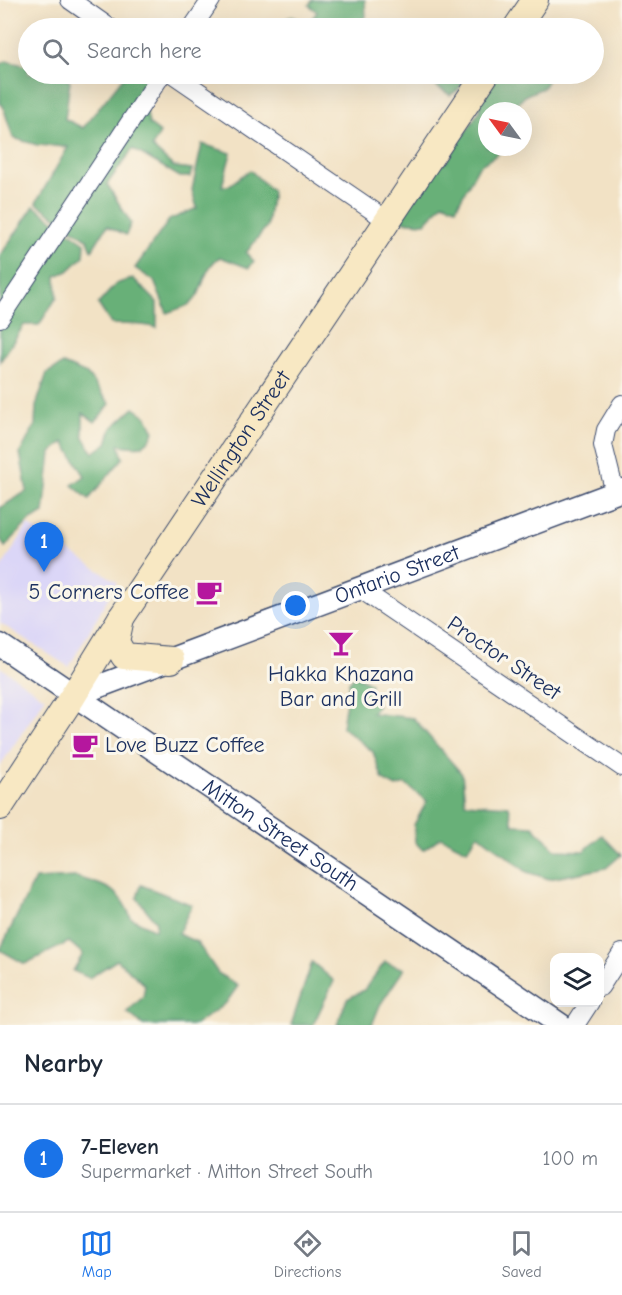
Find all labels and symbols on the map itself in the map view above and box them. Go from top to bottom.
north arrow [478,102,532,156]
street label: Wellington Street [186,365,297,512]
pin: 1 [24,522,63,572]
street label: Ontario Street [331,539,464,610]
cafe icon: 5 Corners Coffee [194,577,224,607]
place label: 5 Corners Coffee [28,579,189,605]
your location [281,591,310,620]
street label: Proctor Street [442,610,566,706]
bar icon: Hakka Khazana Bar and Grill [326,628,356,658]
place label: Hakka Khazana Bar and Grill [268,661,414,712]
cafe icon: Love Buzz Coffee [70,730,100,760]
place label: Love Buzz Coffee [105,732,264,758]
street label: Mitton Street South [198,773,363,897]

